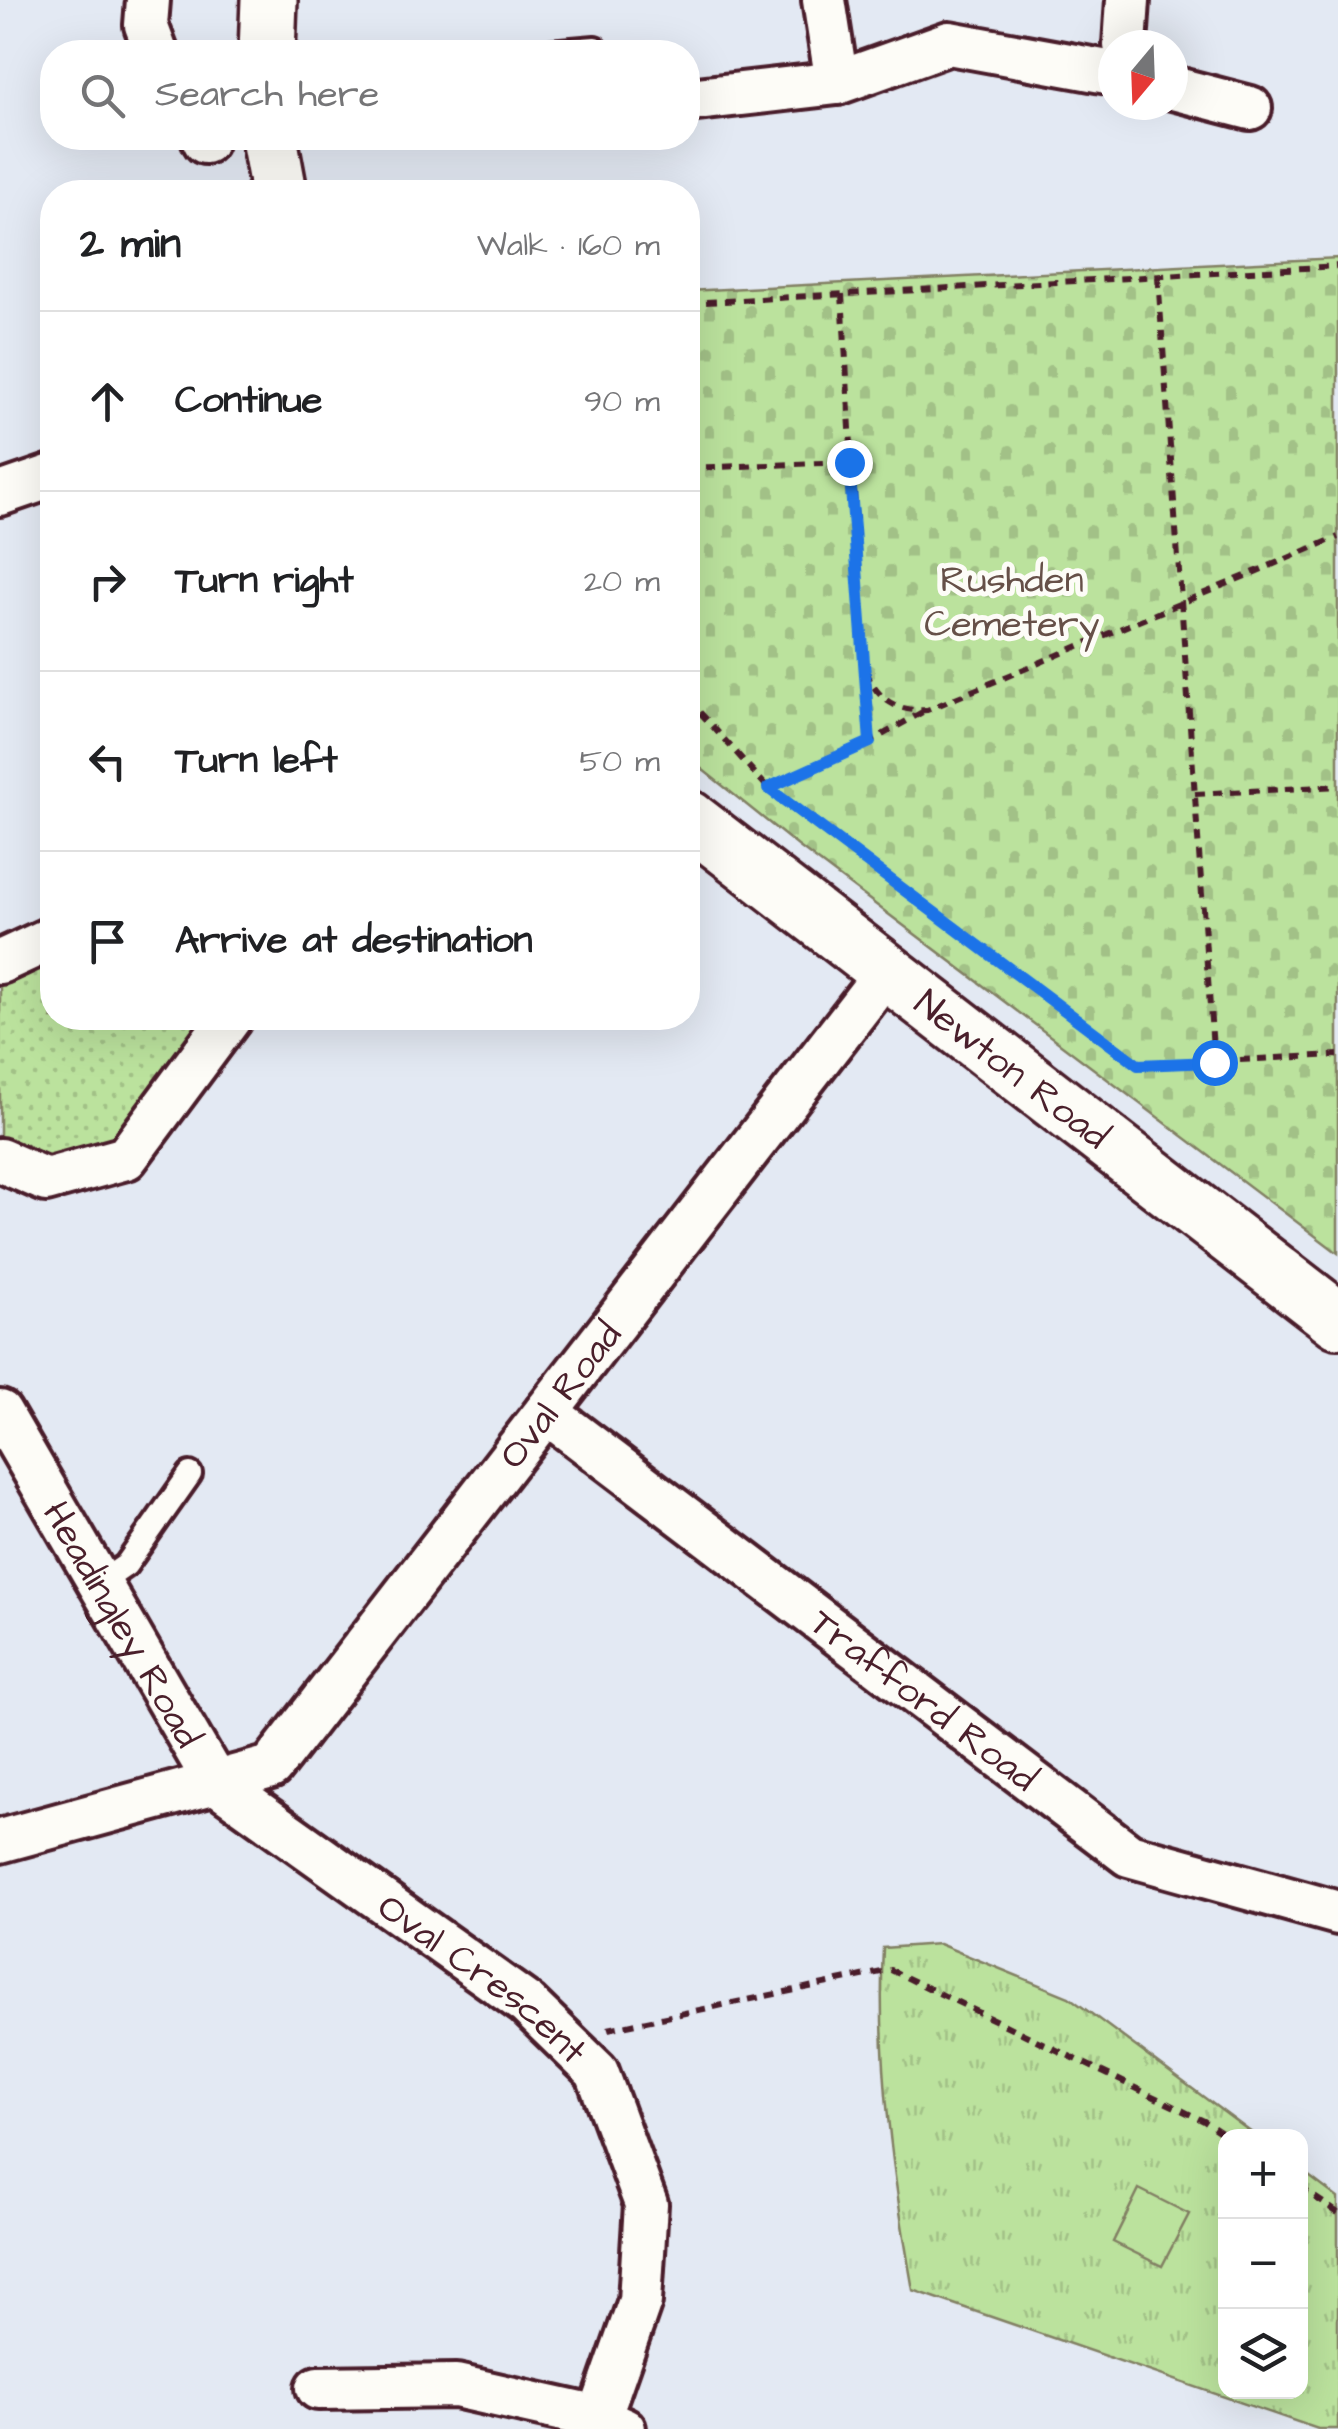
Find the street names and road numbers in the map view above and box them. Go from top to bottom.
street label: Newton Road [903,978,1120,1162]
street label: Oval Road [487,1311,635,1480]
street label: Headingley Road [29,1492,213,1758]
street label: Trafford Road [798,1598,1048,1804]
street label: Oval Crescent [367,1882,598,2077]

